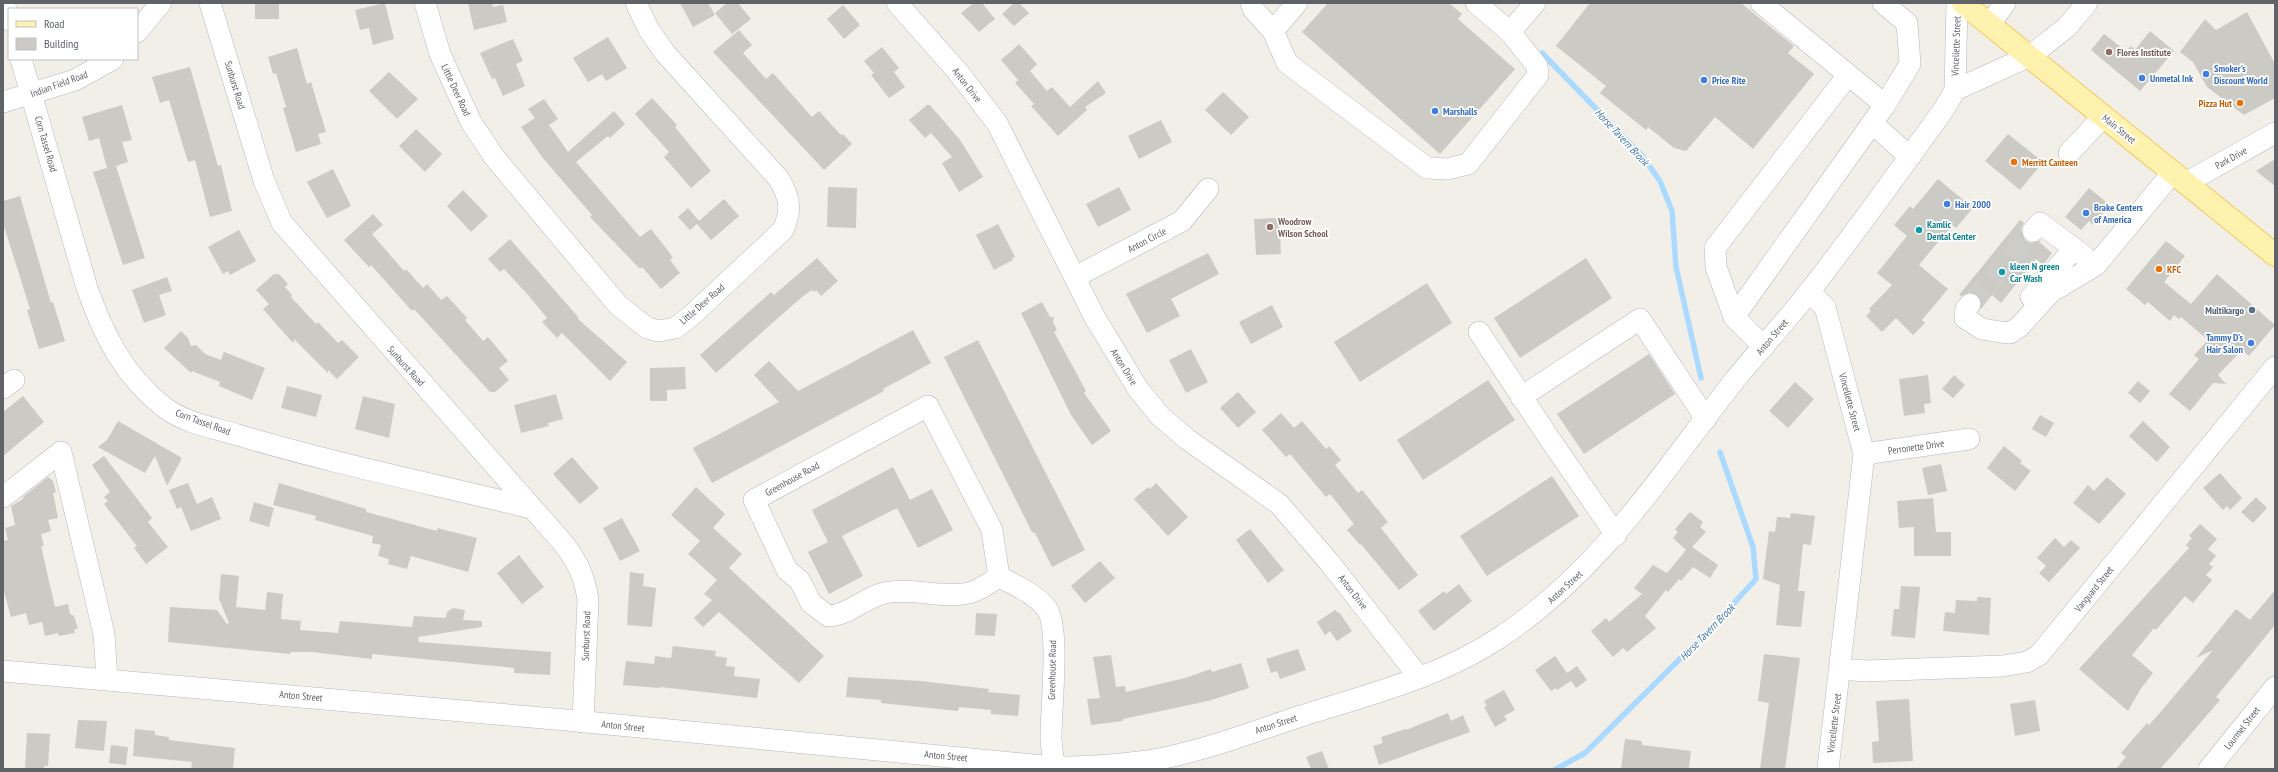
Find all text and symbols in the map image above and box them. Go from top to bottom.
legend [8,8,138,60]
text: Road [44,16,64,31]
street label: Vincellette Street [1948,16,1964,77]
text: Building [44,36,79,51]
place label: Flores Institute [2117,46,2171,59]
marker: Flores Institute [2104,47,2114,57]
street label: Sunburst Road [222,59,248,111]
street label: Little Deer Road [438,62,474,118]
place label: Smoker's Discount World [2214,62,2268,87]
street label: Anton Drive [949,65,985,105]
street label: Indian Field Road [29,68,89,100]
marker: Smoker's Discount World [2201,69,2211,79]
place label: Unmetal Ink [2150,72,2194,85]
marker: Unmetal Ink [2137,73,2147,83]
place label: Price Rite [1712,74,1746,87]
marker: Price Rite [1699,75,1709,85]
place label: Pizza Hut [2198,97,2232,110]
marker: Pizza Hut [2235,98,2245,108]
place label: Marshalls [1443,105,1478,118]
water label: Horse Tavern Brook [1592,105,1653,170]
marker: Marshalls [1430,106,1440,116]
street label: Main Street [2099,111,2139,147]
street label: Corn Tassel Road [32,115,60,173]
street label: Park Drive [2213,144,2249,172]
place label: Merritt Canteen [2022,156,2078,169]
marker: Merritt Canteen [2009,157,2019,167]
place label: Hair 2000 [1955,198,1991,211]
marker: Hair 2000 [1942,199,1952,209]
place label: Brake Centers of America [2094,201,2143,226]
marker: Brake Centers of America [2081,208,2091,218]
place label: Woodrow Wilson School [1277,215,1329,240]
place label: Kamlic Dental Center [1927,218,1976,243]
marker: Woodrow Wilson School [1265,222,1275,232]
street label: Anton Circle [1125,224,1169,256]
marker: Kamlic Dental Center [1914,225,1924,235]
place label: kleen N green Car Wash [2010,260,2060,285]
place label: KFC [2167,263,2181,276]
marker: KFC [2154,264,2164,274]
marker: kleen N green Car Wash [1997,267,2007,277]
street label: Little Deer Road [677,281,727,327]
place label: Multikargo [2205,304,2245,317]
marker: Multikargo [2247,305,2257,315]
street label: Anton Street [1753,316,1791,358]
place label: Tammy D's Hair Salon [2206,331,2243,356]
marker: Tammy D's Hair Salon [2246,338,2256,348]
street label: Sunburst Road [385,343,427,389]
street label: Anton Drive [1108,346,1140,388]
street label: Vincellette Street [1836,370,1864,433]
street label: Corn Tassel Road [174,406,232,438]
street label: Perronette Drive [1887,437,1945,457]
street label: Greenhouse Road [763,459,821,499]
street label: Vanguard Street [2071,563,2117,615]
street label: Anton Street [1545,567,1585,607]
street label: Anton Drive [1335,572,1371,612]
water label: Horse Tavern Brook [1677,600,1739,663]
street label: Sunburst Road [579,611,593,661]
street label: Greenhouse Road [1045,640,1059,700]
street label: Anton Street [279,688,323,704]
street label: Vincellette Street [1824,692,1844,754]
street label: Lourmel Street [2221,704,2263,752]
street label: Anton Street [1253,711,1299,737]
street label: Anton Street [601,717,645,735]
street label: Anton Street [924,748,968,764]

